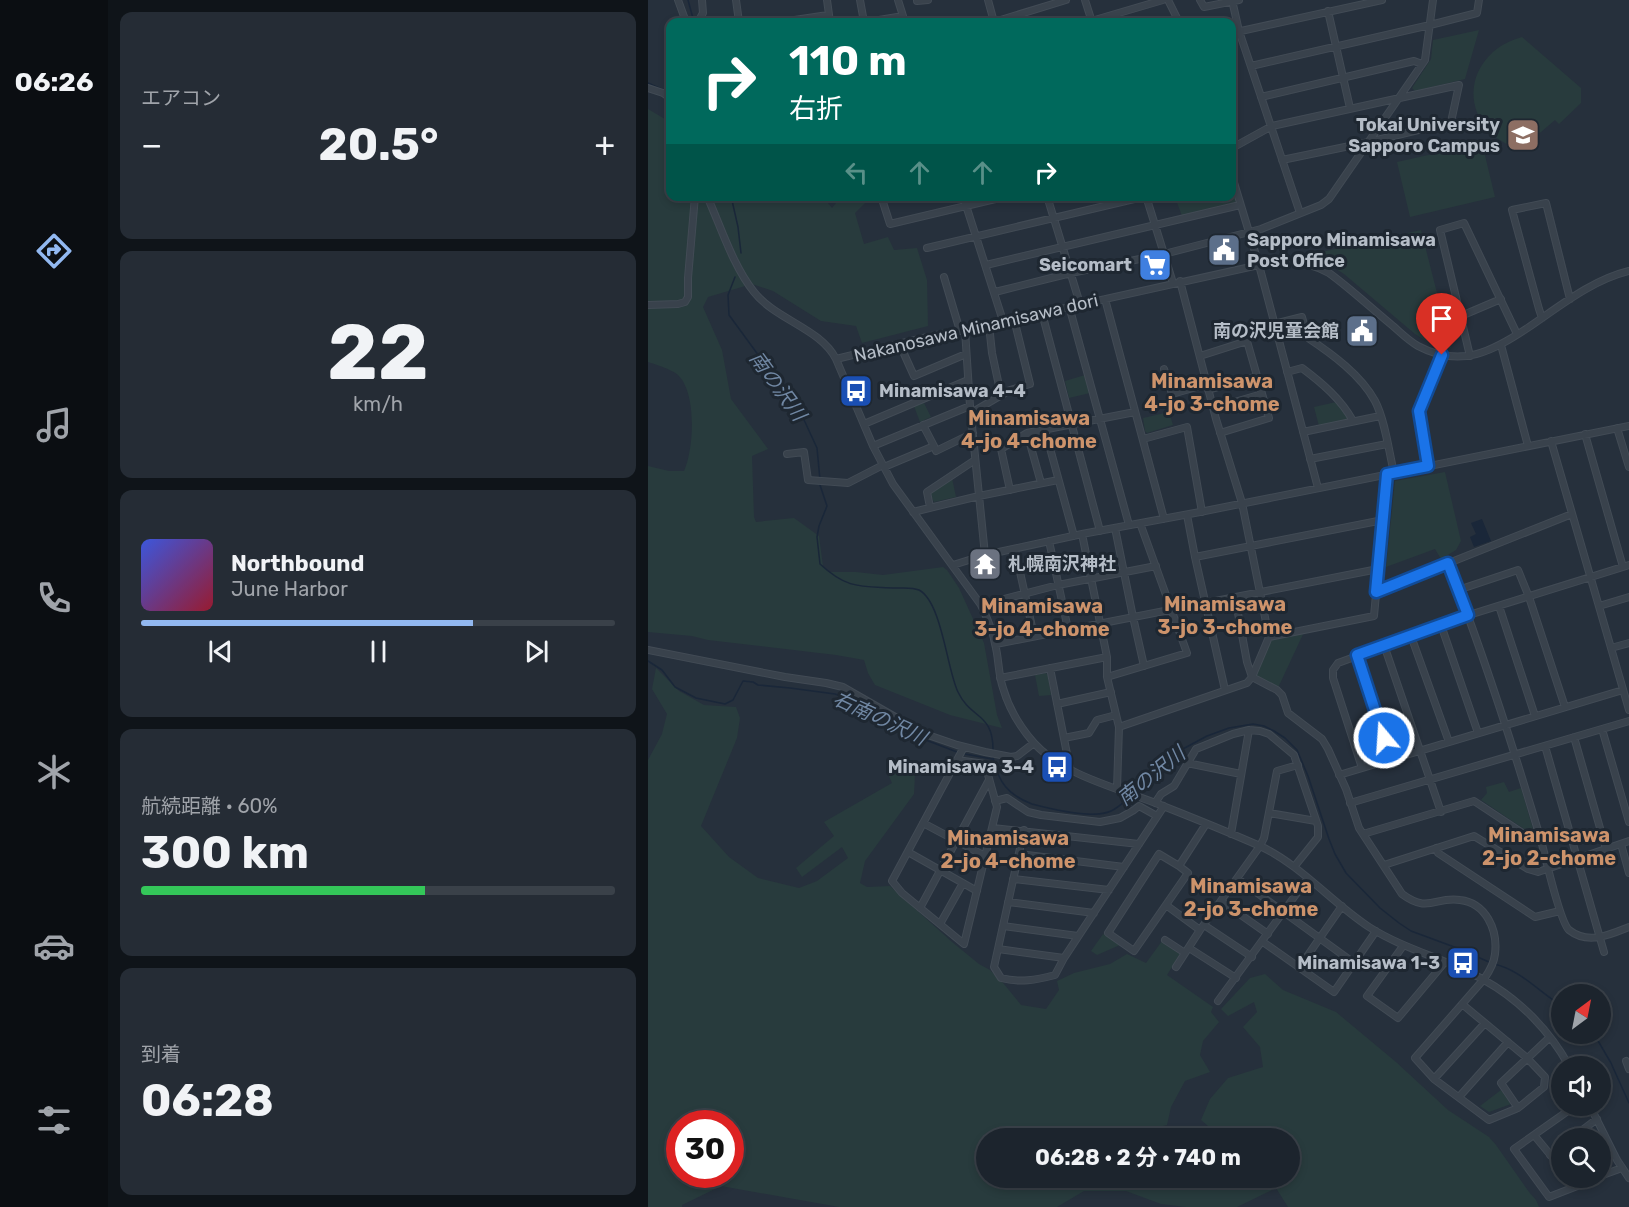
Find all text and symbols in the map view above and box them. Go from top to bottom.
text: 110 m [789,36,907,86]
icon: right [690,42,768,120]
text: 06:26 [15,66,93,98]
text: エアコン [141,86,221,110]
text: 右折 [789,93,843,125]
place label: Tokai University Sapporo Campus [1348,114,1500,157]
school or university icon: Tokai University Sapporo Campus [1505,117,1541,153]
text: 20.5° [319,118,438,171]
text: − [141,125,162,164]
text: + [594,125,615,164]
icon: left [840,156,873,189]
icon: ahead [903,156,936,189]
icon: ahead [966,156,999,189]
icon: right [1029,156,1062,189]
place label: Sapporo Minamisawa Post Office [1247,229,1436,272]
icon: directions [33,230,75,272]
public building icon: Sapporo Minamisawa Post Office [1206,232,1242,268]
supermarket icon: Seicomart [1137,247,1173,283]
place label: Seicomart [1039,254,1132,276]
street label: Nakanosawa Minamisawa dori [852,289,1100,367]
pin [1416,293,1467,355]
icon: arrive [1425,302,1458,335]
text: 22 [327,306,429,399]
public building icon: 南の沢児童会館 [1344,313,1380,349]
place label: 南の沢児童会館 [1213,320,1339,342]
water label: 南の沢川 [745,347,812,427]
district label: Minamisawa 4-jo 3-chome [1144,369,1280,416]
bus stop icon: Minamisawa 4-4 [838,373,874,409]
place label: Minamisawa 4-4 [879,380,1026,402]
text: km/h [353,392,403,416]
icon: music [33,404,75,446]
district label: Minamisawa 4-jo 4-chome [961,406,1097,453]
temple icon: 札幌南沢神社 [967,546,1003,582]
text: Northbound [231,550,364,577]
place label: 札幌南沢神社 [1008,553,1116,575]
icon: phone [33,577,75,619]
text: June Harbor [231,577,348,601]
district label: Minamisawa 3-jo 3-chome [1158,592,1293,639]
district label: Minamisawa 3-jo 4-chome [974,594,1110,641]
icon: previous [204,635,237,668]
icon: pause [362,635,395,668]
icon: next [520,635,553,668]
water label: 右南の沢川 [830,686,932,751]
position arrow [1352,706,1416,770]
water label: 南の沢川 [1112,740,1191,810]
bus stop icon: Minamisawa 3-4 [1039,749,1075,785]
icon: climate [33,751,75,793]
place label: Minamisawa 3-4 [888,756,1034,778]
text: 航続距離 · 60% [141,794,277,818]
district label: Minamisawa 2-jo 2-chome [1482,823,1616,870]
text: 300 km [141,826,309,879]
district label: Minamisawa 2-jo 4-chome [940,826,1076,873]
district label: Minamisawa 2-jo 3-chome [1184,874,1318,921]
icon: car [33,925,75,967]
bus stop icon: Minamisawa 1-3 [1445,945,1481,981]
place label: Minamisawa 1-3 [1297,952,1440,974]
north arrow [1551,984,1611,1044]
map controls [1551,984,1611,1188]
text: 到着 [141,1042,181,1066]
button: sound [1551,1056,1611,1116]
text: 06:28 [141,1074,274,1127]
icon: filters [33,1099,75,1141]
speed limit sign: 30 [666,1110,744,1188]
button: search [1551,1128,1611,1188]
text: 06:28 · 2 分 · 740 m [1035,1144,1241,1171]

